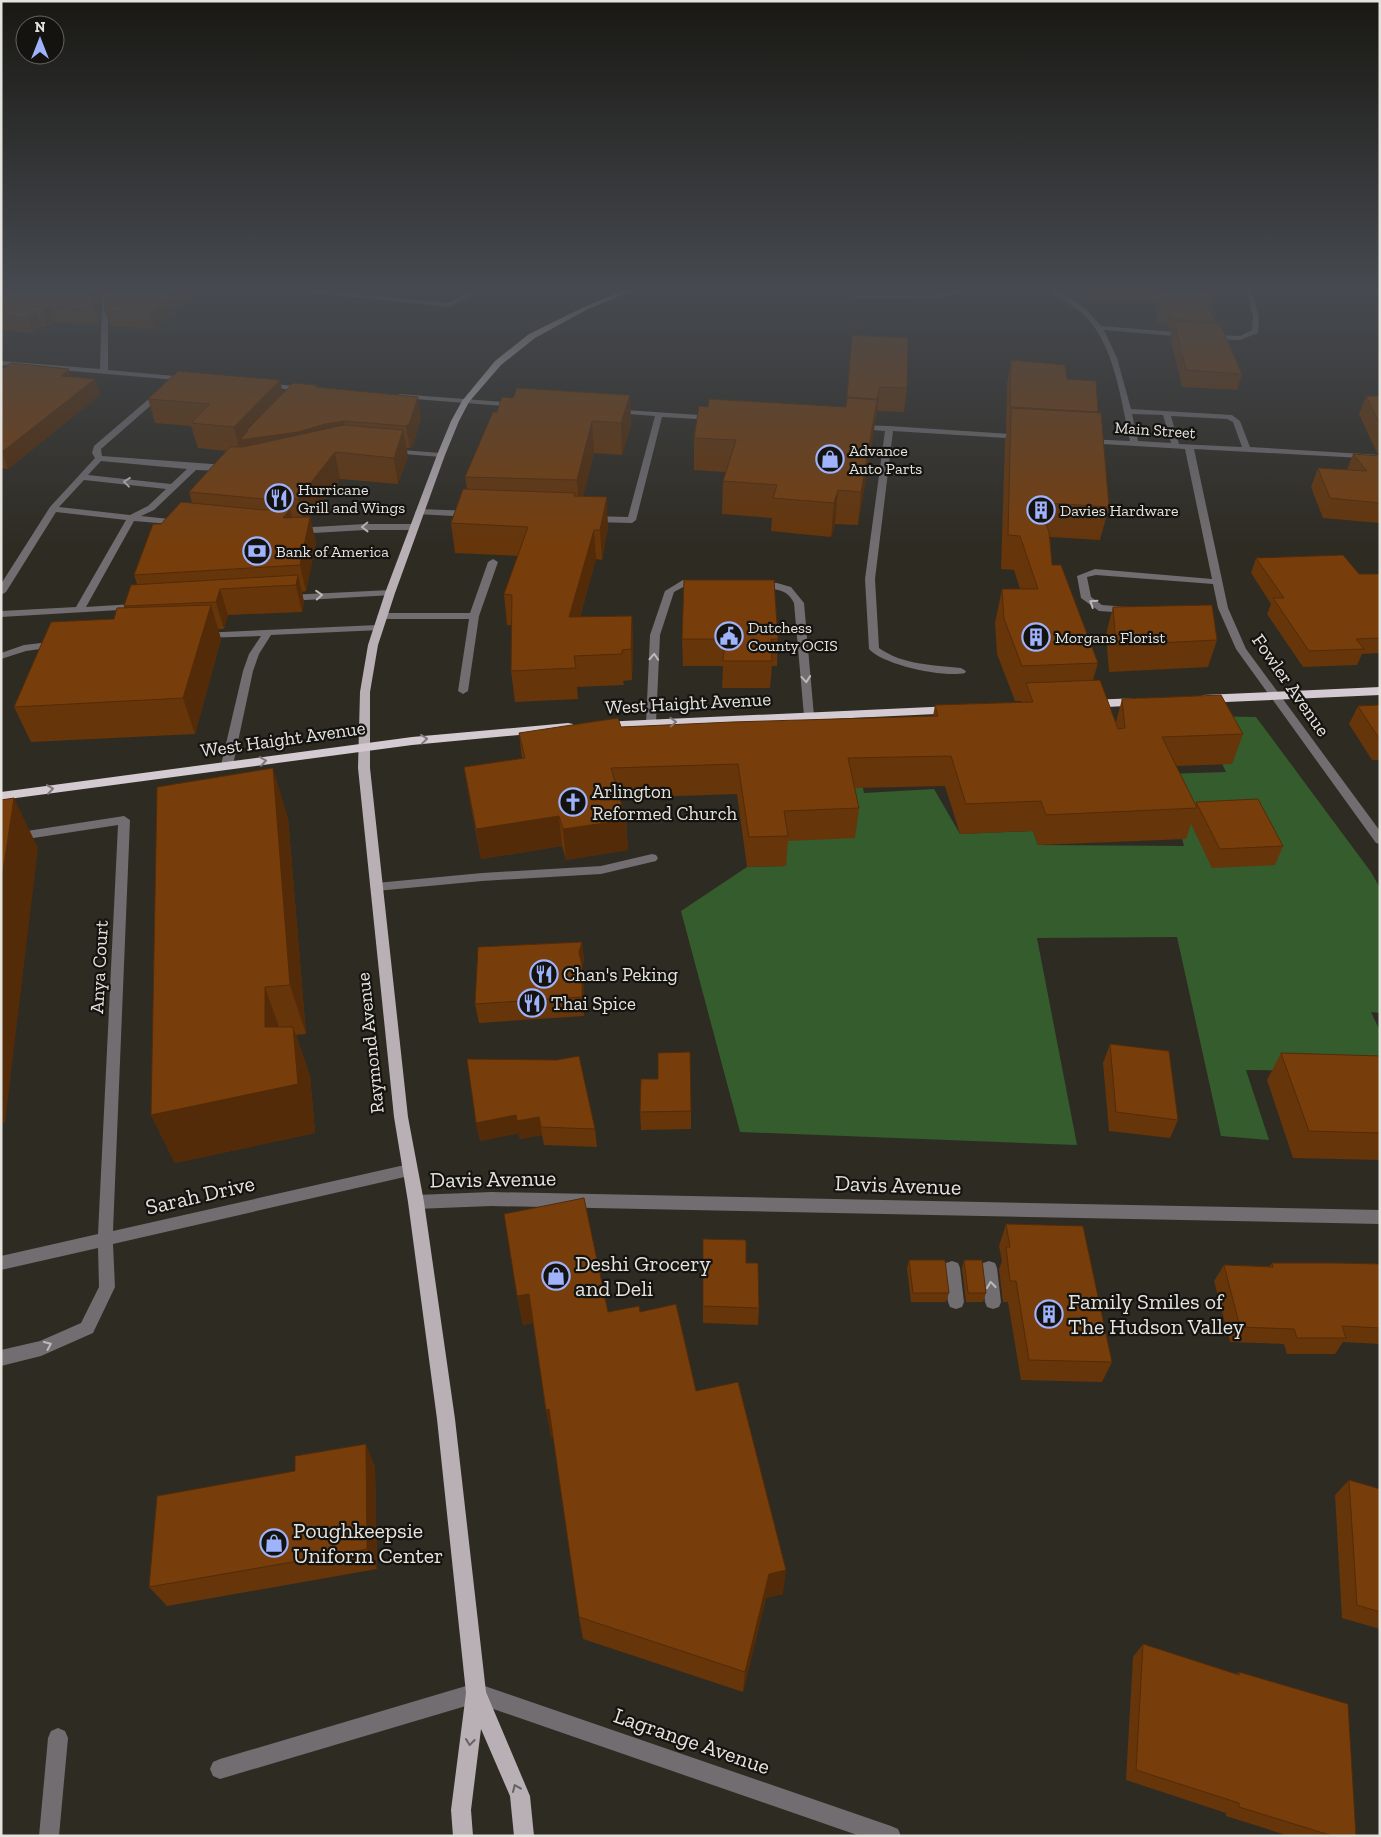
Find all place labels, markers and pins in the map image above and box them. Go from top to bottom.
place label: Advance Auto Parts [849,441,922,478]
shop icon: Advance Auto Parts [815,444,845,474]
place label: Hurricane Grill and Wings [298,480,405,517]
restaurant icon: Hurricane Grill and Wings [264,483,294,513]
building icon: Davies Hardware [1026,495,1056,525]
place label: Davies Hardware [1060,501,1179,520]
bank icon: Bank of America [242,536,272,566]
place label: Bank of America [276,542,389,561]
place label: Dutchess County OCIS [748,618,838,655]
public building icon: Dutchess County OCIS [714,621,744,651]
building icon: Morgans Florist [1021,622,1051,652]
place label: Morgans Florist [1055,628,1166,647]
place label: Arlington Reformed Church [592,780,737,825]
church icon: Arlington Reformed Church [558,787,588,817]
restaurant icon: Chan's Peking [529,959,559,989]
place label: Chan's Peking [563,963,678,986]
restaurant icon: Thai Spice [517,988,547,1018]
place label: Thai Spice [551,992,636,1015]
place label: Deshi Grocery and Deli [575,1250,711,1302]
shop icon: Deshi Grocery and Deli [541,1261,571,1291]
place label: Family Smiles of The Hudson Valley [1068,1288,1245,1340]
building icon: Family Smiles of The Hudson Valley [1034,1299,1064,1329]
place label: Poughkeepsie Uniform Center [293,1517,443,1569]
shop icon: Poughkeepsie Uniform Center [259,1528,289,1558]

